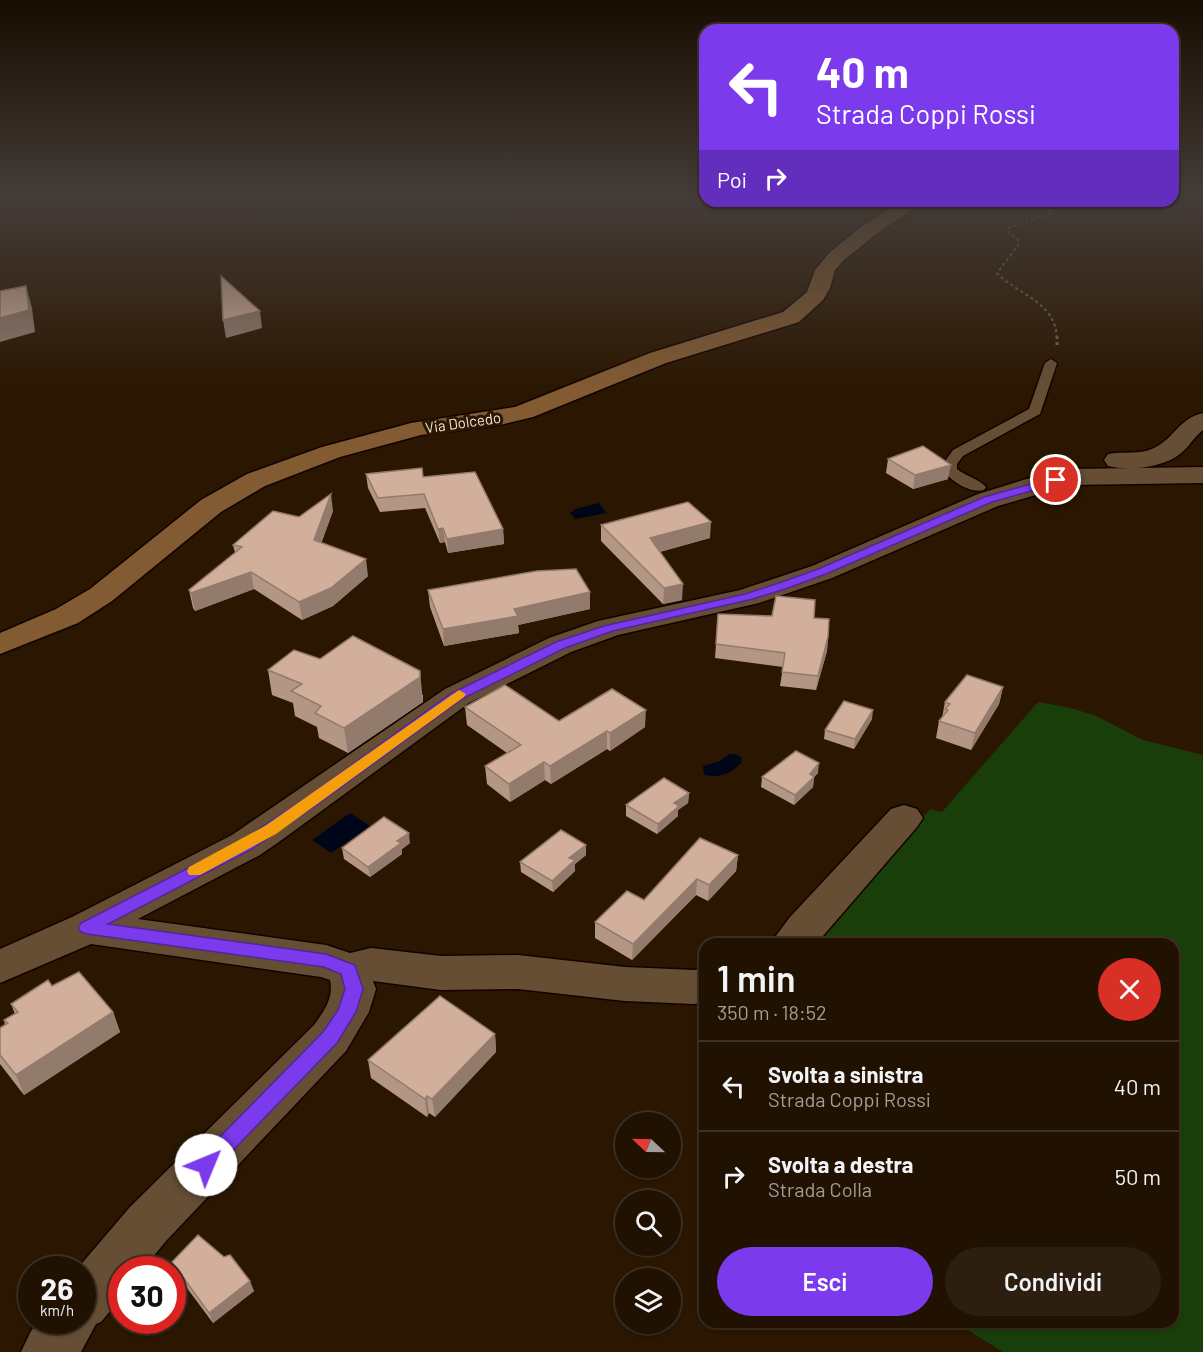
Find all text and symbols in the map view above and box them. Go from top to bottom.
text: 40 m [816,46,909,96]
icon: left [717,48,795,126]
text: Strada Coppi Rossi [816,97,1036,129]
icon: right [759,162,792,195]
text: Poi [717,166,747,192]
street label: Via Dolcedo [424,408,502,436]
pin [1030,454,1081,505]
icon: arrive [1039,463,1072,496]
text: 1 min [717,956,796,999]
button: close [1098,958,1161,1021]
text: 350 m · 18:52 [717,1000,827,1024]
text: Svolta a sinistra [768,1061,923,1087]
icon: left [717,1070,750,1103]
text: 40 m [1114,1073,1161,1099]
text: Strada Coppi Rossi [768,1087,931,1111]
north arrow [615,1112,681,1178]
map controls [615,1112,681,1334]
position arrow [174,1133,238,1197]
text: Svolta a destra [768,1151,913,1177]
icon: right [717,1160,750,1193]
text: 50 m [1115,1163,1161,1189]
text: Strada Colla [768,1177,872,1201]
button: search [615,1190,681,1256]
button: Esci [717,1247,933,1316]
button: Condividi [945,1247,1161,1316]
speed limit sign: 30 [108,1256,186,1334]
button: layers [615,1268,681,1334]
text: 26 [41,1270,73,1306]
text: km/h [40,1301,74,1319]

